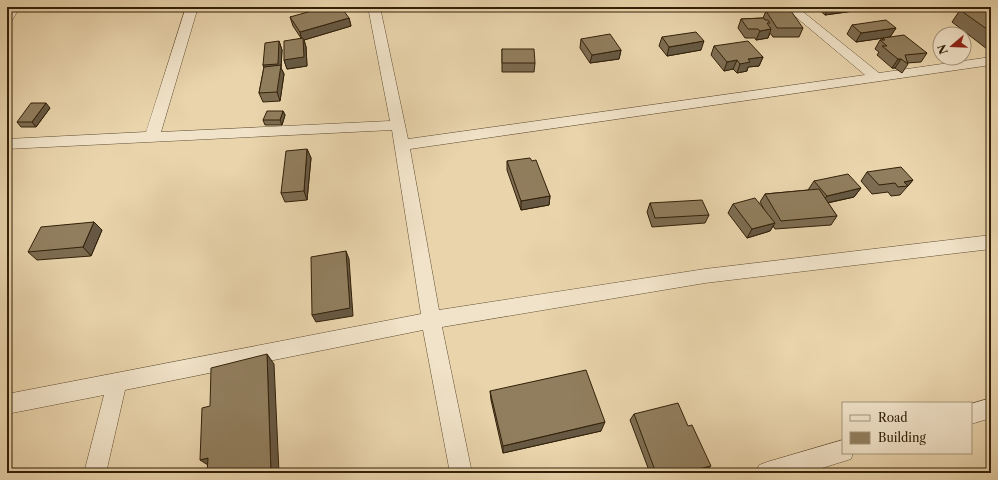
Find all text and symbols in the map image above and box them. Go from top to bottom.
north arrow [932,26,972,66]
text: N [934,42,951,56]
legend [842,402,972,454]
text: Road [878,410,908,425]
text: Building [878,430,926,445]

